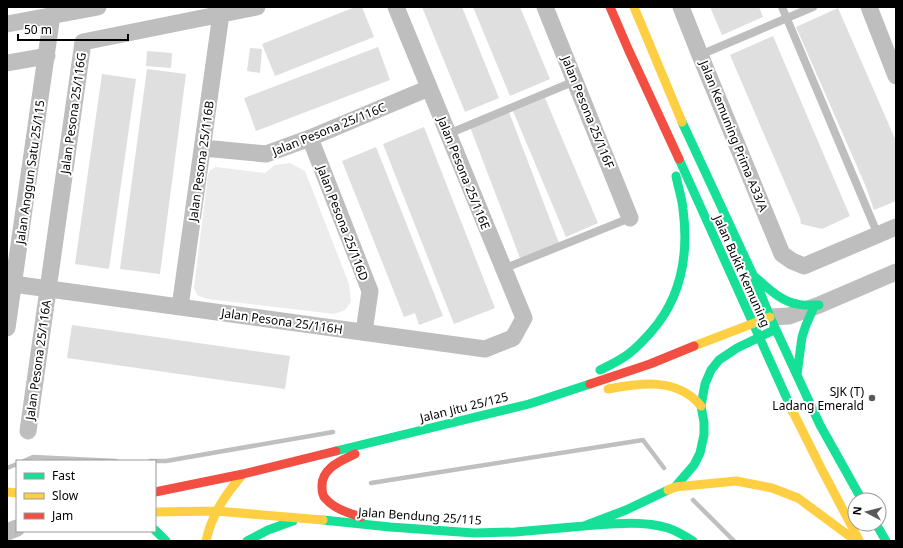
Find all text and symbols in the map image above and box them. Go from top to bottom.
scale bar [18,16,128,42]
text: 50 m [24,21,52,38]
street label: Jalan Pesona 25/116G [56,51,90,176]
street label: Jalan Pesona 25/116F [557,52,618,171]
street label: Jalan Kemuning Prima A33/A [695,57,772,214]
street label: Jalan Pesona 25/116C [269,98,389,160]
street label: Jalan Anggun Satu 25/115 [11,99,49,246]
street label: Jalan Pesona 25/116B [184,100,218,223]
street label: Jalan Pesona 25/116E [433,113,494,232]
street label: Jalan Pesona 25/116D [313,162,373,283]
street label: Jalan Bukit Kemuning [709,212,774,330]
street label: Jalan Pesona 25/116A [21,299,55,422]
street label: Jalan Pesona 25/116H [219,304,344,338]
place label: SJK (T) Ladang Emerald [772,383,864,414]
street label: Jalan Jitu 25/125 [417,388,510,426]
marker: SJK (T) Ladang Emerald [867,393,877,403]
legend [16,460,156,532]
text: Fast [52,467,76,484]
text: Slow [52,487,79,504]
north arrow [847,492,887,532]
street label: Jalan Bendung 25/115 [357,503,483,529]
text: N [849,505,865,516]
text: Jam [51,507,73,524]

